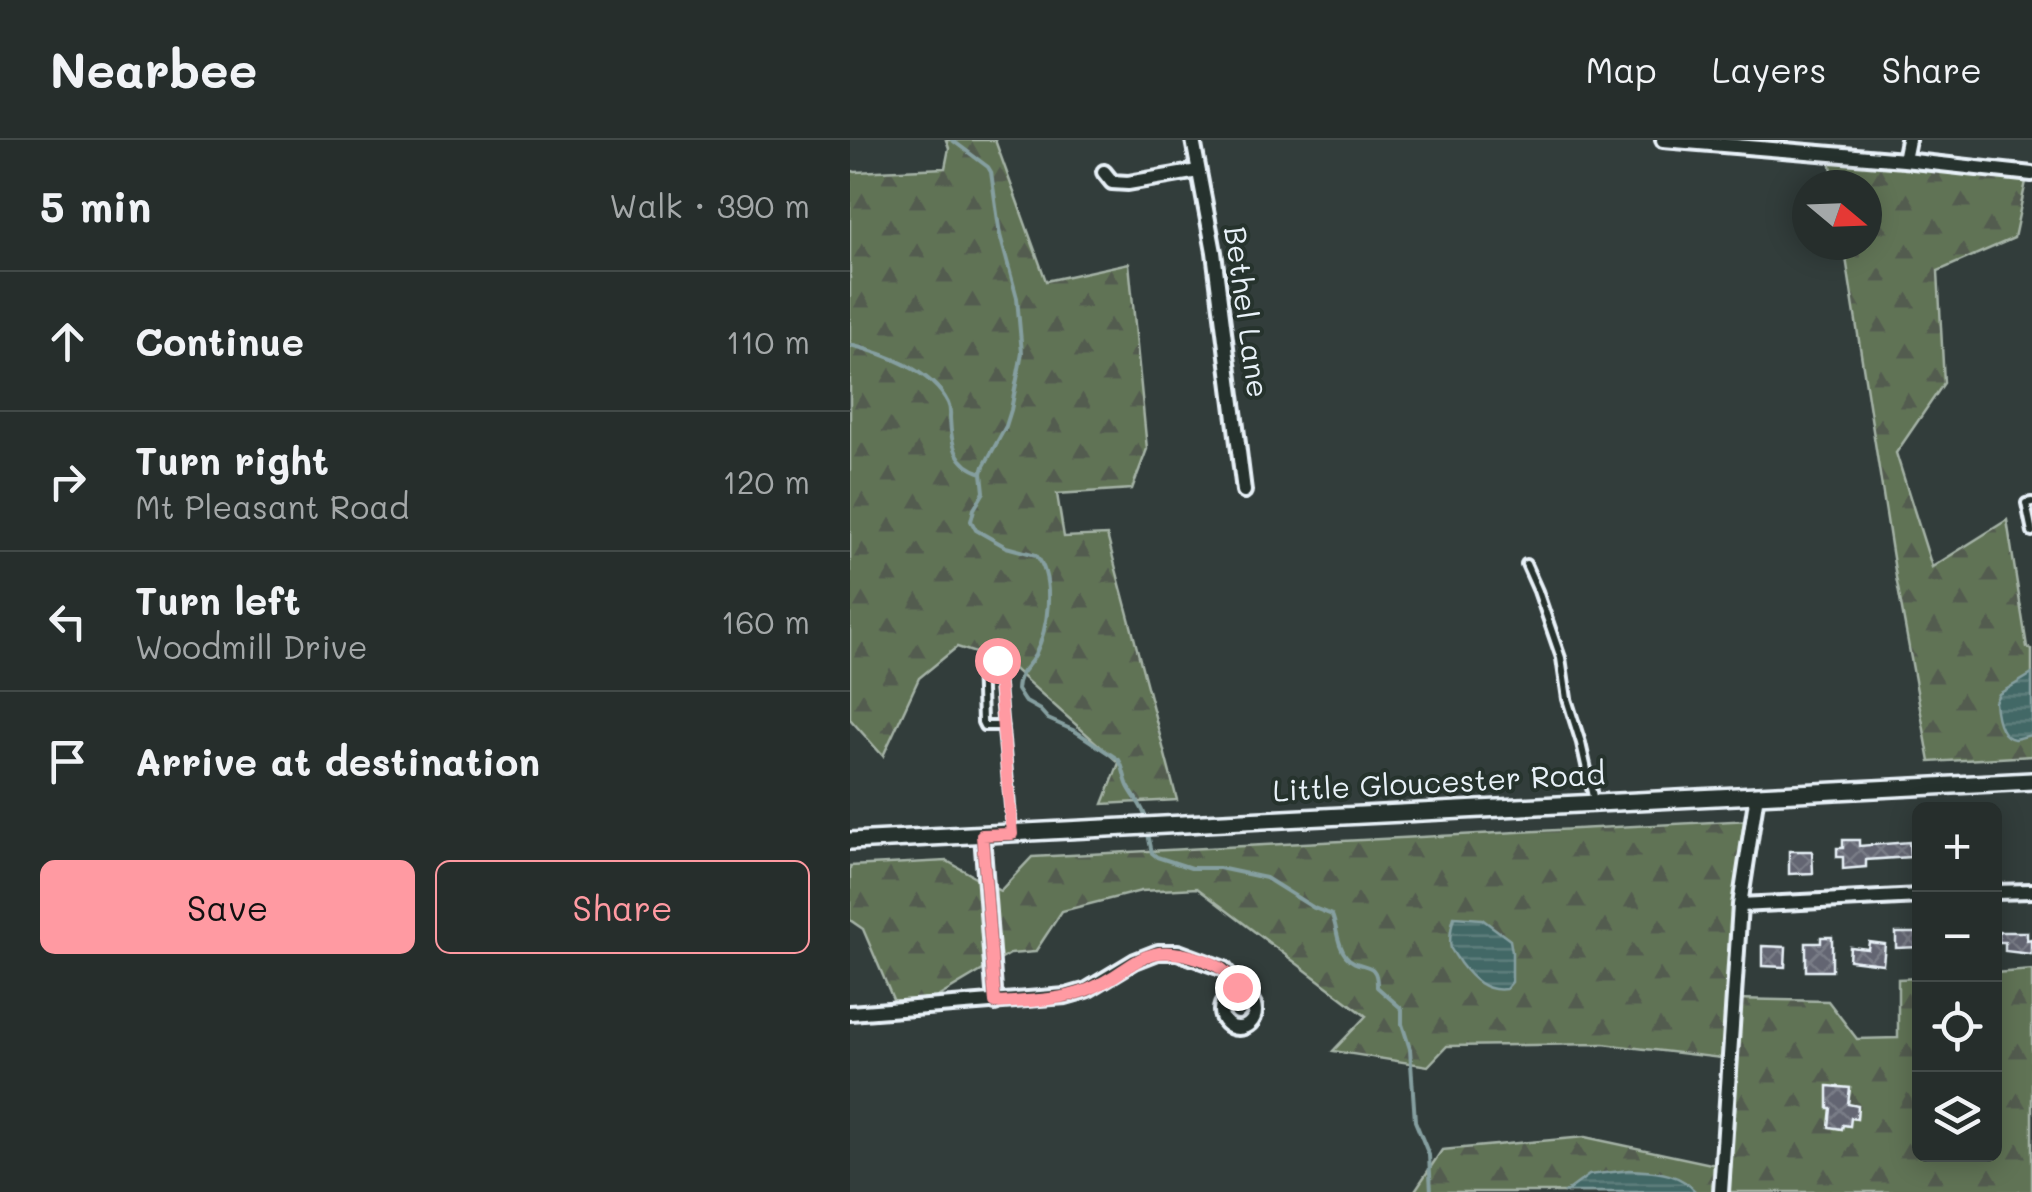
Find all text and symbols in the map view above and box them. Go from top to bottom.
text: Nearbee [50,38,257,100]
text: Map [1585,46,1657,92]
text: Layers [1712,46,1827,92]
text: Share [1882,46,1982,92]
north arrow [1792,170,1882,260]
text: 5 min [40,178,151,233]
text: Walk · 390 m [609,184,810,226]
street label: Bethel Lane [1216,223,1280,400]
icon: ahead [40,314,95,369]
text: Continue [135,316,304,366]
text: 110 m [726,320,810,362]
text: Turn right [135,435,329,485]
icon: right [40,454,95,509]
text: 120 m [722,460,810,502]
text: Mt Pleasant Road [135,485,409,527]
text: Turn left [135,575,301,625]
icon: left [40,594,95,649]
text: 160 m [721,600,810,642]
text: Woodmill Drive [135,625,368,667]
route start [975,638,1021,684]
icon: arrive [40,734,95,789]
text: Arrive at destination [135,736,540,786]
street label: Little Gloucester Road [1272,752,1606,810]
map controls [1912,802,2002,1162]
button: + [1912,802,2002,892]
button: Save [40,860,415,954]
button: Share [435,860,810,954]
button: − [1912,892,2002,982]
route end [1215,965,1261,1011]
button: locate [1912,982,2002,1072]
button: layers [1912,1072,2002,1162]

